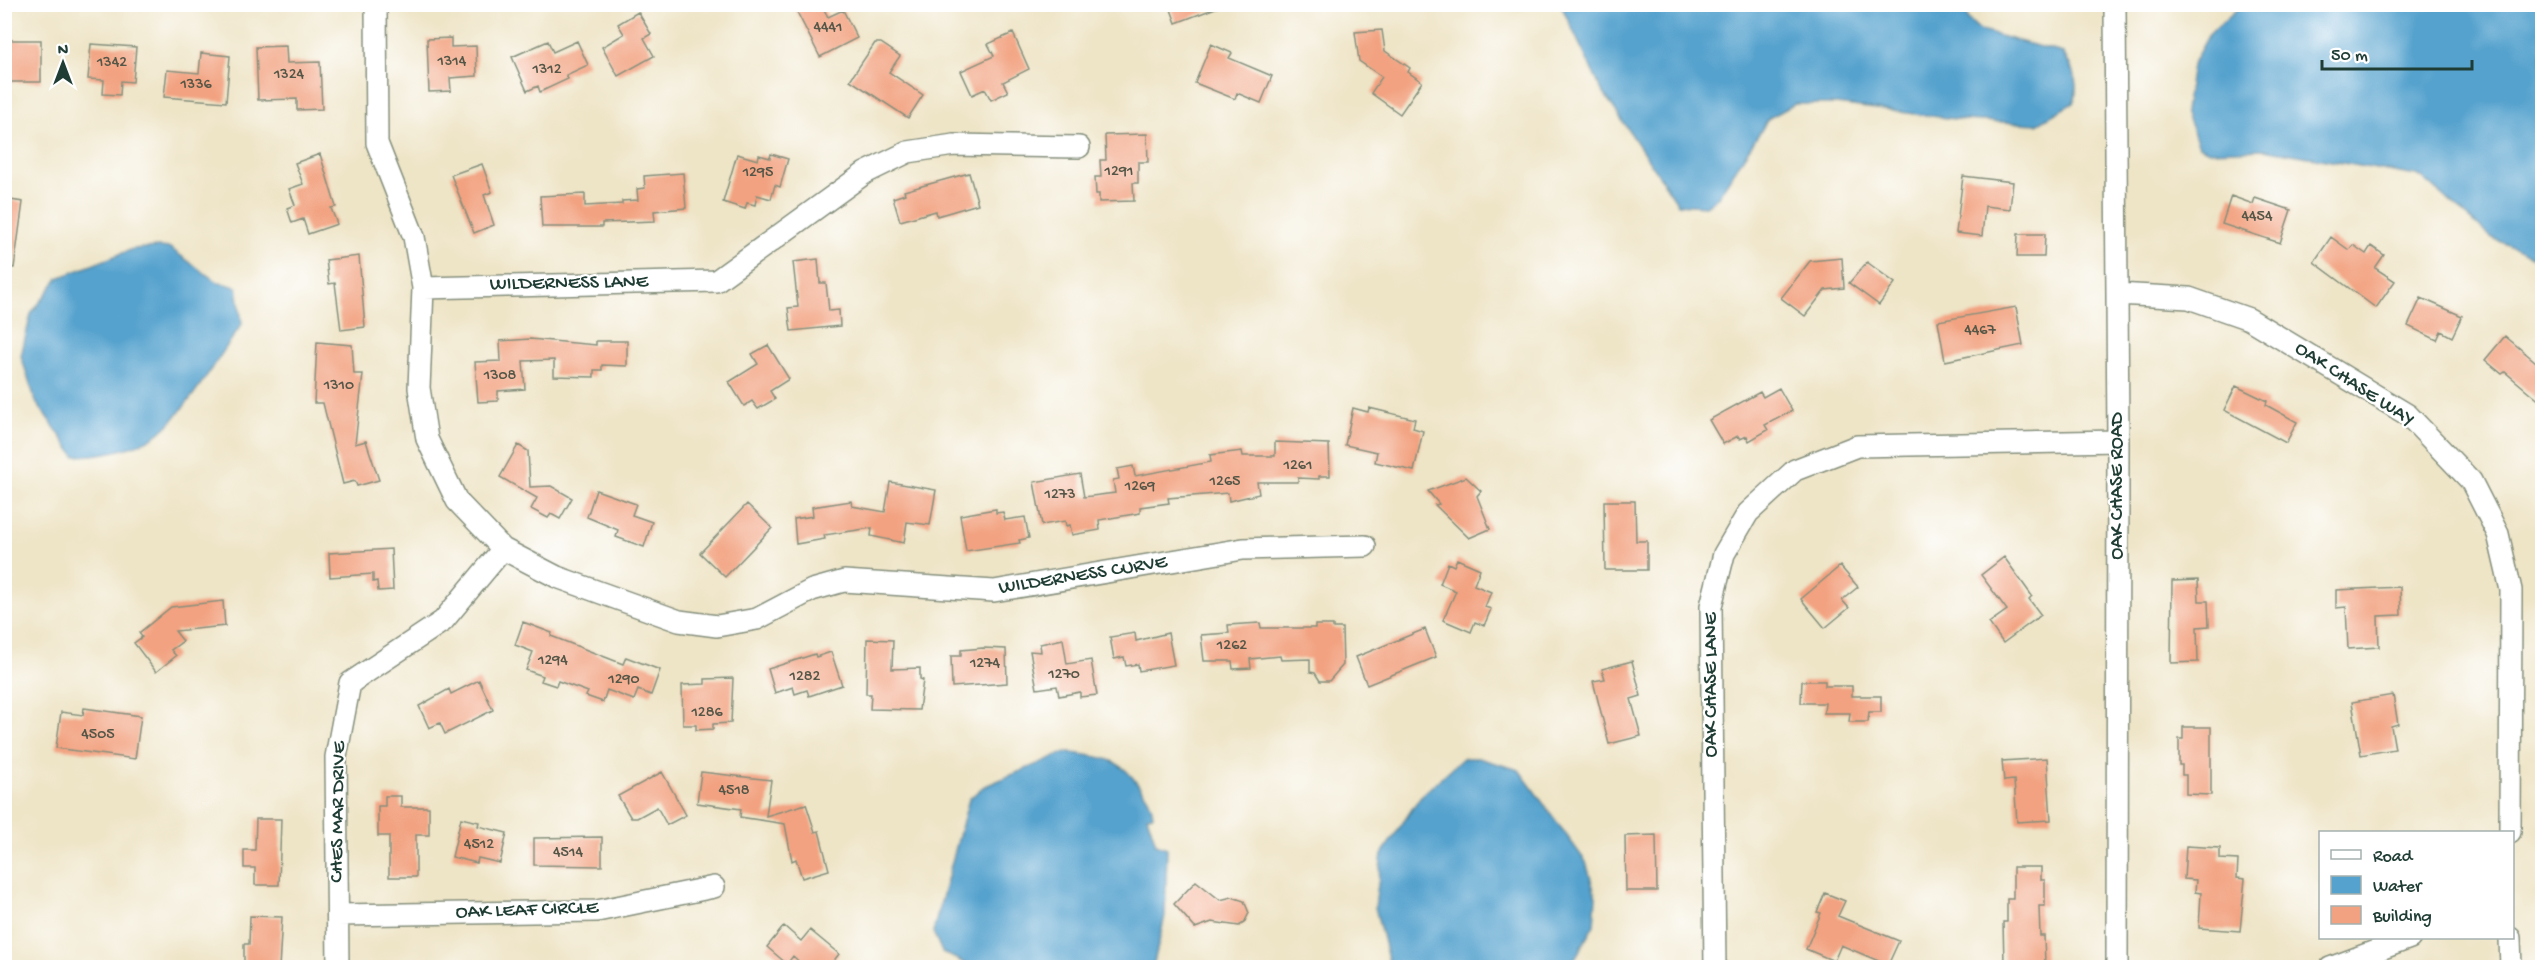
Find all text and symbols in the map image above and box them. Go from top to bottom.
house number: 4441 [813,19,843,38]
north arrow [33,33,93,93]
scale bar [2322,33,2472,71]
text: N [58,42,69,61]
text: 50 m [2331,46,2368,67]
house number: 1314 [437,53,467,72]
house number: 1342 [96,54,127,73]
house number: 1312 [531,61,562,80]
house number: 1324 [273,66,305,85]
house number: 1336 [179,76,212,95]
house number: 1291 [1104,163,1133,182]
house number: 1295 [742,164,773,183]
house number: 4454 [2241,208,2273,227]
street label: WILDERNESS LANE [490,271,650,297]
house number: 4467 [1964,322,1996,341]
street label: OAK CHASE WAY [2290,338,2418,432]
house number: 1308 [483,367,517,386]
house number: 1310 [323,377,354,396]
street label: OAK CHASE ROAD [2107,411,2130,560]
house number: 1261 [1283,457,1312,476]
house number: 1265 [1209,473,1240,492]
house number: 1269 [1124,478,1155,497]
house number: 1273 [1044,486,1075,505]
street label: WILDERNESS CURVE [997,551,1170,601]
street label: OAK CHASE LANE [1701,611,1724,757]
house number: 1262 [1216,637,1247,656]
house number: 1294 [537,652,568,671]
house number: 1274 [969,655,1001,674]
house number: 1270 [1047,666,1080,685]
house number: 1282 [789,668,821,687]
house number: 1290 [607,671,640,690]
house number: 1286 [690,704,723,723]
house number: 4505 [81,726,115,745]
street label: CHES MAR DRIVE [326,740,352,883]
house number: 4518 [718,782,750,801]
legend [2319,831,2514,939]
house number: 4512 [464,836,494,855]
house number: 4514 [553,844,583,863]
text: Road [2373,847,2414,868]
text: Water [2373,877,2423,898]
street label: OAK LEAF CIRCLE [455,897,600,925]
text: Building [2372,907,2432,928]

